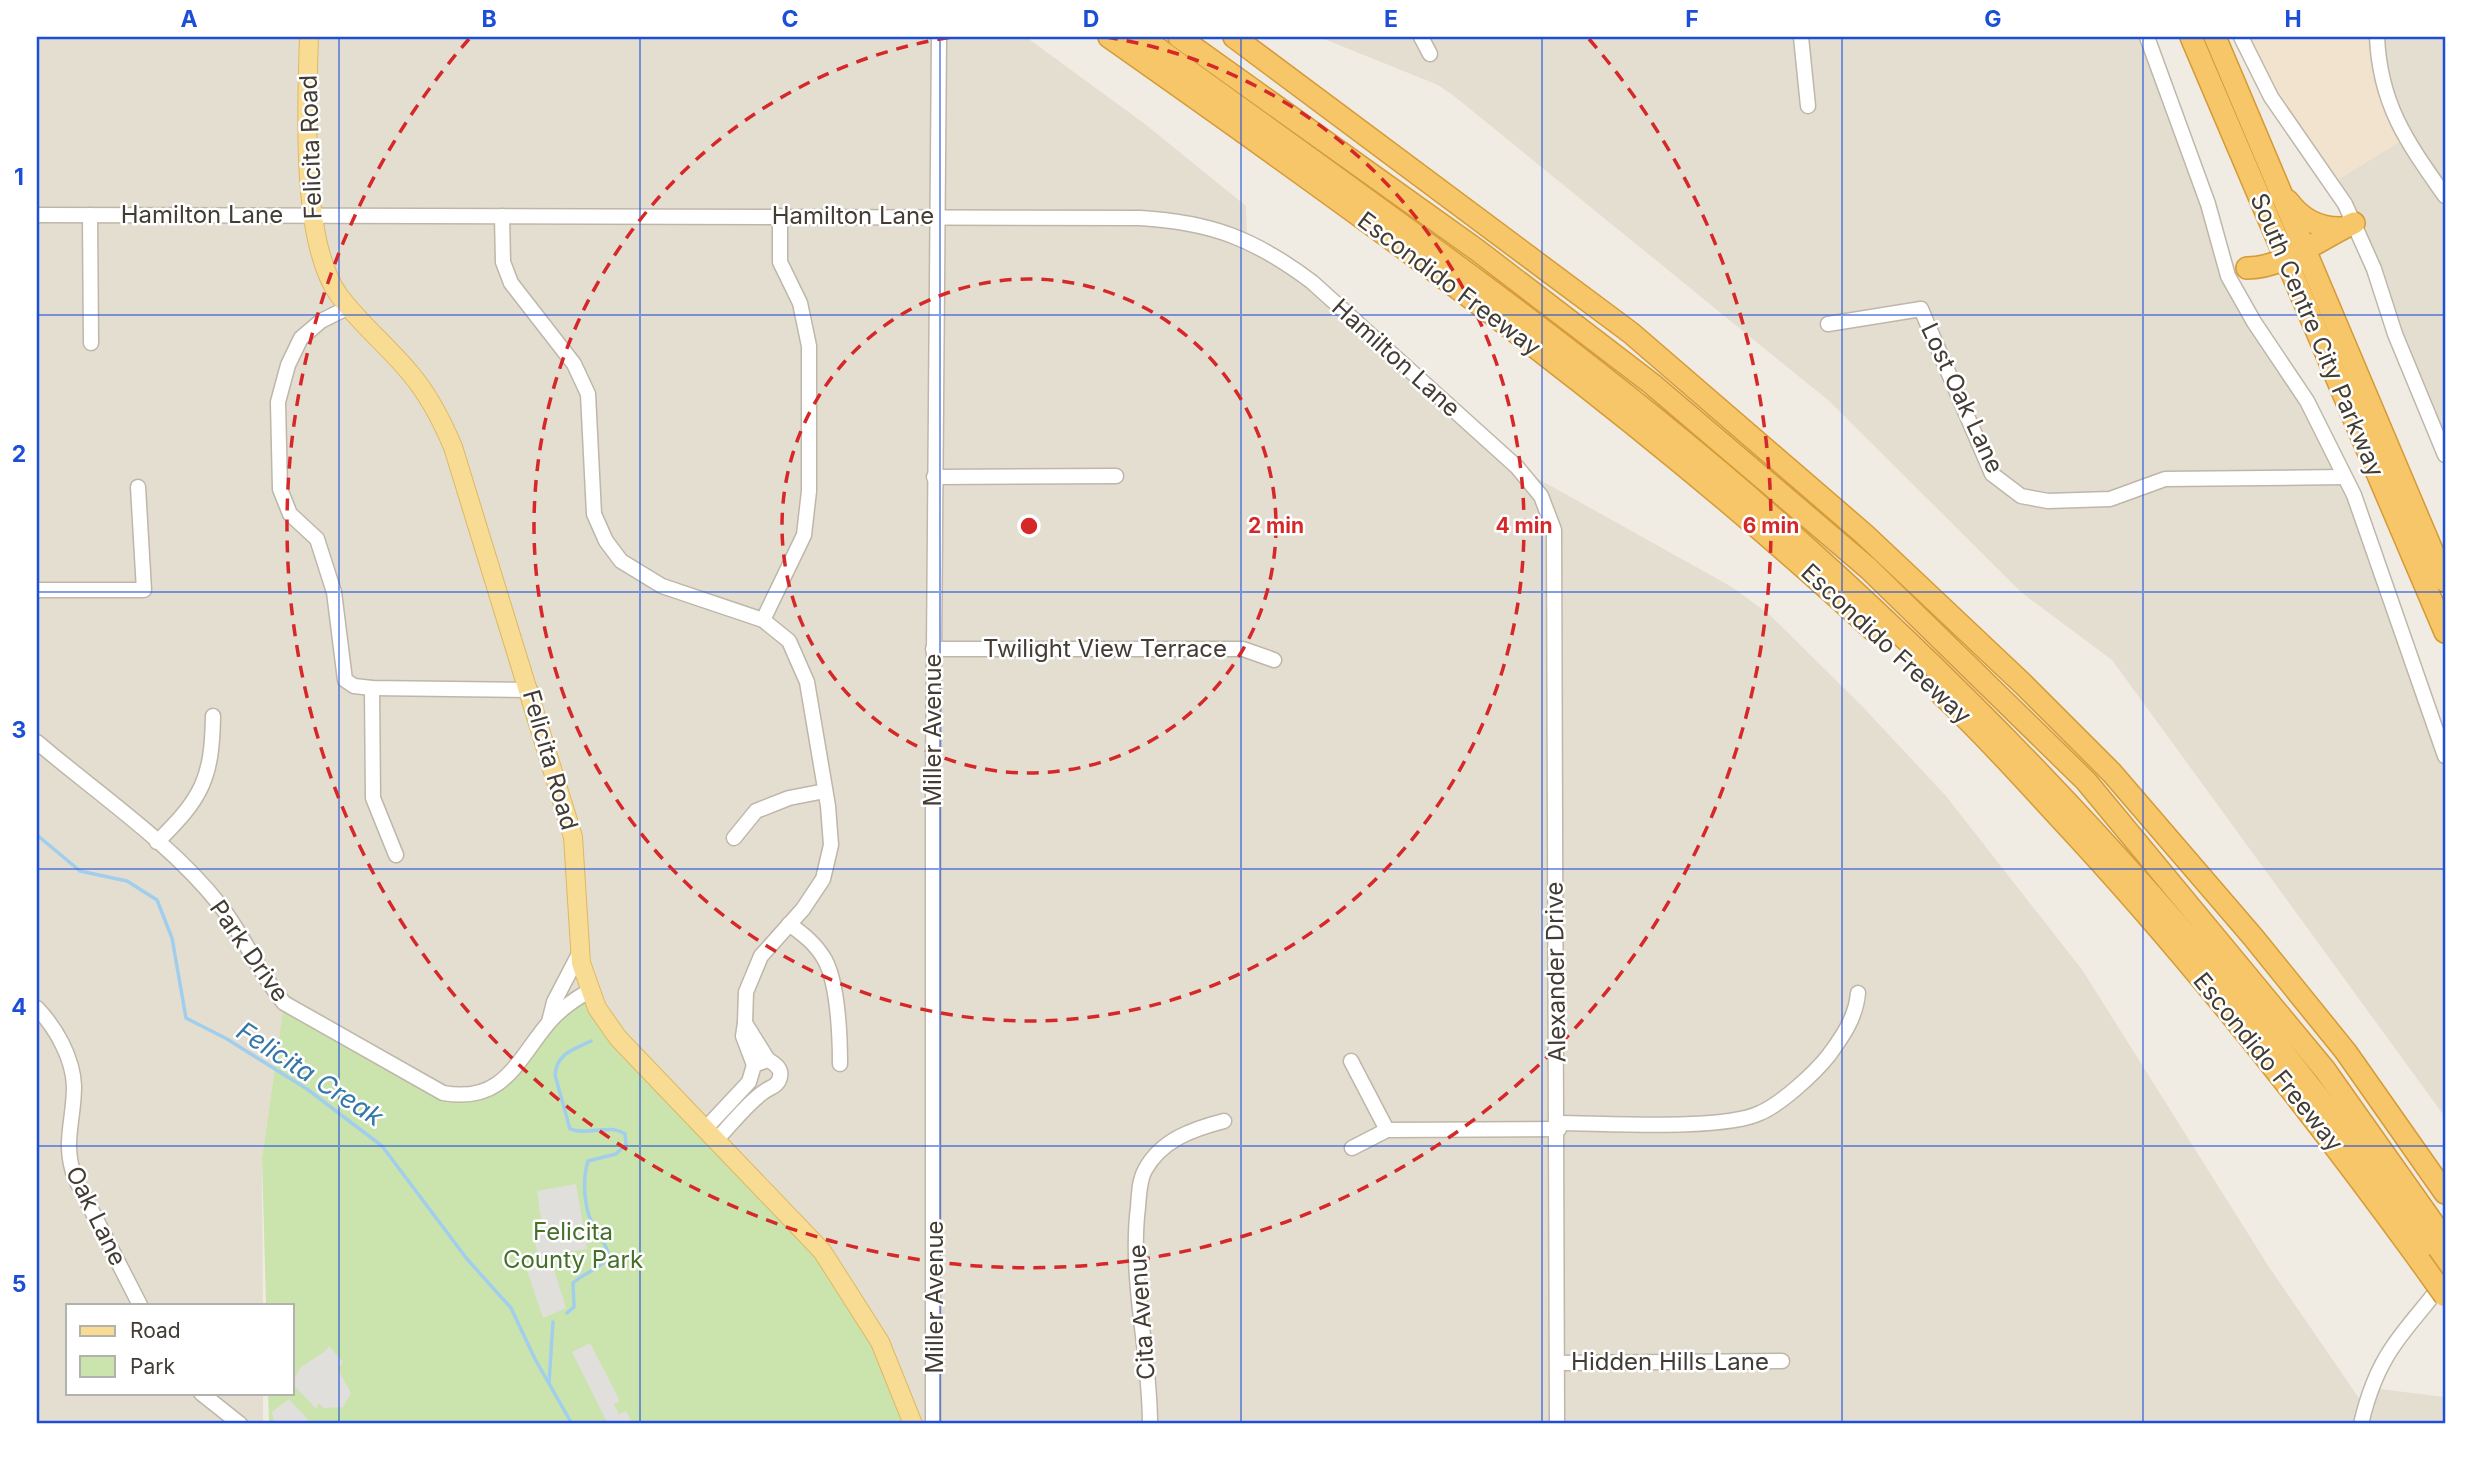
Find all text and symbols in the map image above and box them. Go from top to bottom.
text: A [180,5,198,33]
text: B [481,5,497,33]
text: C [781,5,799,33]
text: D [1083,5,1099,33]
text: E [1384,5,1398,33]
text: F [1685,5,1699,33]
text: G [1984,5,2002,33]
text: H [2284,5,2302,33]
street label: Felicita Road [293,74,328,220]
text: 1 [14,163,24,191]
street label: South Centre City Parkway [2244,189,2390,481]
street label: Hamilton Lane [121,200,283,229]
street label: Hamilton Lane [772,201,934,230]
street label: Escondido Freeway [1352,205,1547,362]
street label: Hamilton Lane [1326,292,1466,423]
street label: Lost Oak Lane [1915,318,2010,477]
text: 2 [12,440,26,468]
text: 2 min [1248,513,1304,538]
text: 4 min [1495,513,1553,538]
text: 6 min [1743,513,1799,538]
centre of rings [1017,514,1041,538]
street label: Escondido Freeway [1795,557,1977,730]
street label: Twilight View Terrace [983,634,1227,663]
street label: Miller Avenue [918,653,947,807]
street label: Felicita Road [517,686,584,833]
text: 3 [12,716,26,744]
street label: Alexander Drive [1539,881,1572,1063]
street label: Park Drive [204,894,295,1007]
street label: Escondido Freeway [2187,966,2349,1157]
text: 4 [11,993,27,1021]
water label: Felicita Creak [231,1015,390,1133]
street label: Oak Lane [60,1161,133,1270]
park label: Felicita County Park [503,1217,643,1274]
street label: Miller Avenue [920,1220,949,1374]
street label: Cita Avenue [1122,1243,1161,1381]
text: 5 [12,1270,26,1298]
legend [66,1304,294,1394]
text: Road [130,1318,181,1343]
street label: Hidden Hills Lane [1571,1347,1769,1376]
text: Park [130,1354,175,1379]

